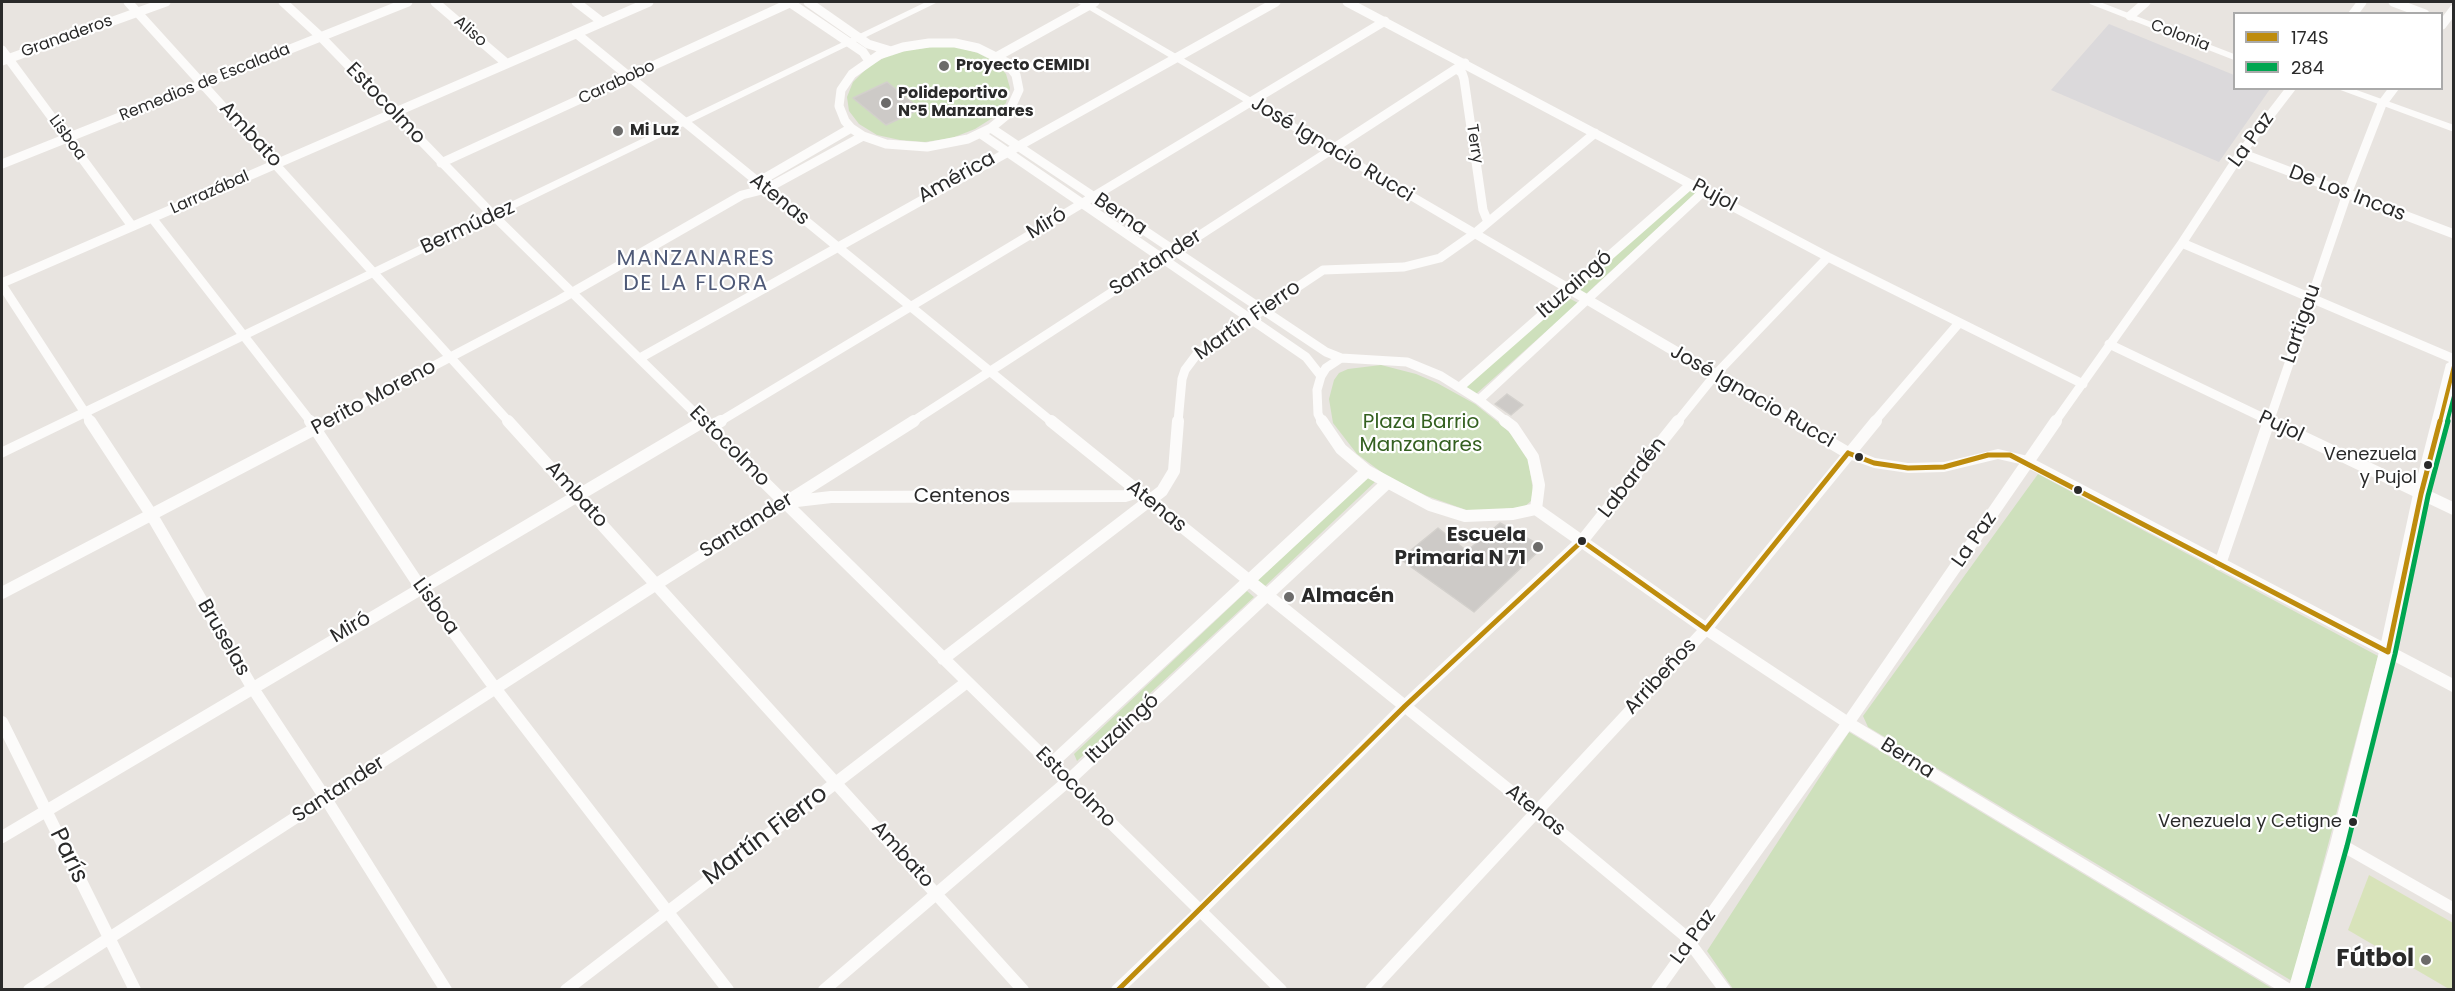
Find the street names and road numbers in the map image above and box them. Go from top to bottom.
street label: Granaderos [19,12,115,62]
street label: Aliso [450,13,490,51]
street label: Colonia [2148,16,2212,56]
street label: Remedios de Escalada [117,40,293,126]
street label: Carabobo [576,57,658,109]
street label: Estocolmo [340,58,430,150]
street label: José Ignacio Rucci [1246,92,1418,208]
street label: Ambato [214,97,286,173]
street label: La Paz [2224,108,2280,172]
street label: Lisboa [44,112,90,164]
street label: Terry [1461,123,1487,165]
street label: América [914,147,1000,209]
street label: De Los Incas [2285,161,2409,227]
street label: Larrazábal [168,167,252,219]
street label: Atenas [744,169,814,231]
street label: Pujol [1688,174,1740,218]
street label: Berna [1089,189,1151,241]
street label: Bermúdez [417,196,519,260]
street label: Miró [1023,203,1071,245]
street label: Santander [1105,224,1207,302]
street label: Ituzaingó [1533,246,1617,324]
street label: Martín Fierro [1190,276,1306,366]
street label: Lartigau [2277,281,2327,367]
street label: José Ignacio Rucci [1666,340,1838,454]
street label: Perito Moreno [308,355,440,441]
street label: Estocolmo [684,402,774,492]
street label: Pujol [2255,406,2307,448]
street label: Labardén [1594,433,1672,523]
street label: Ambato [540,457,612,533]
street label: Atenas [1121,476,1191,538]
street label: Centenos [914,485,1010,509]
street label: Santander [696,488,798,564]
street label: La Paz [1947,508,2003,572]
street label: Lisboa [407,574,463,640]
street label: Bruselas [192,596,254,680]
street label: Miró [327,607,375,649]
street label: Arribeños [1620,634,1702,720]
street label: Ituzaingó [1081,689,1165,769]
street label: Berna [1876,733,1938,785]
street label: Estocolmo [1030,743,1120,833]
street label: Santander [288,751,390,829]
street label: Martín Fierro [698,780,834,892]
street label: Atenas [1500,780,1570,842]
street label: Ambato [866,817,938,893]
street label: París [42,824,94,888]
street label: La Paz [1666,905,1722,969]

